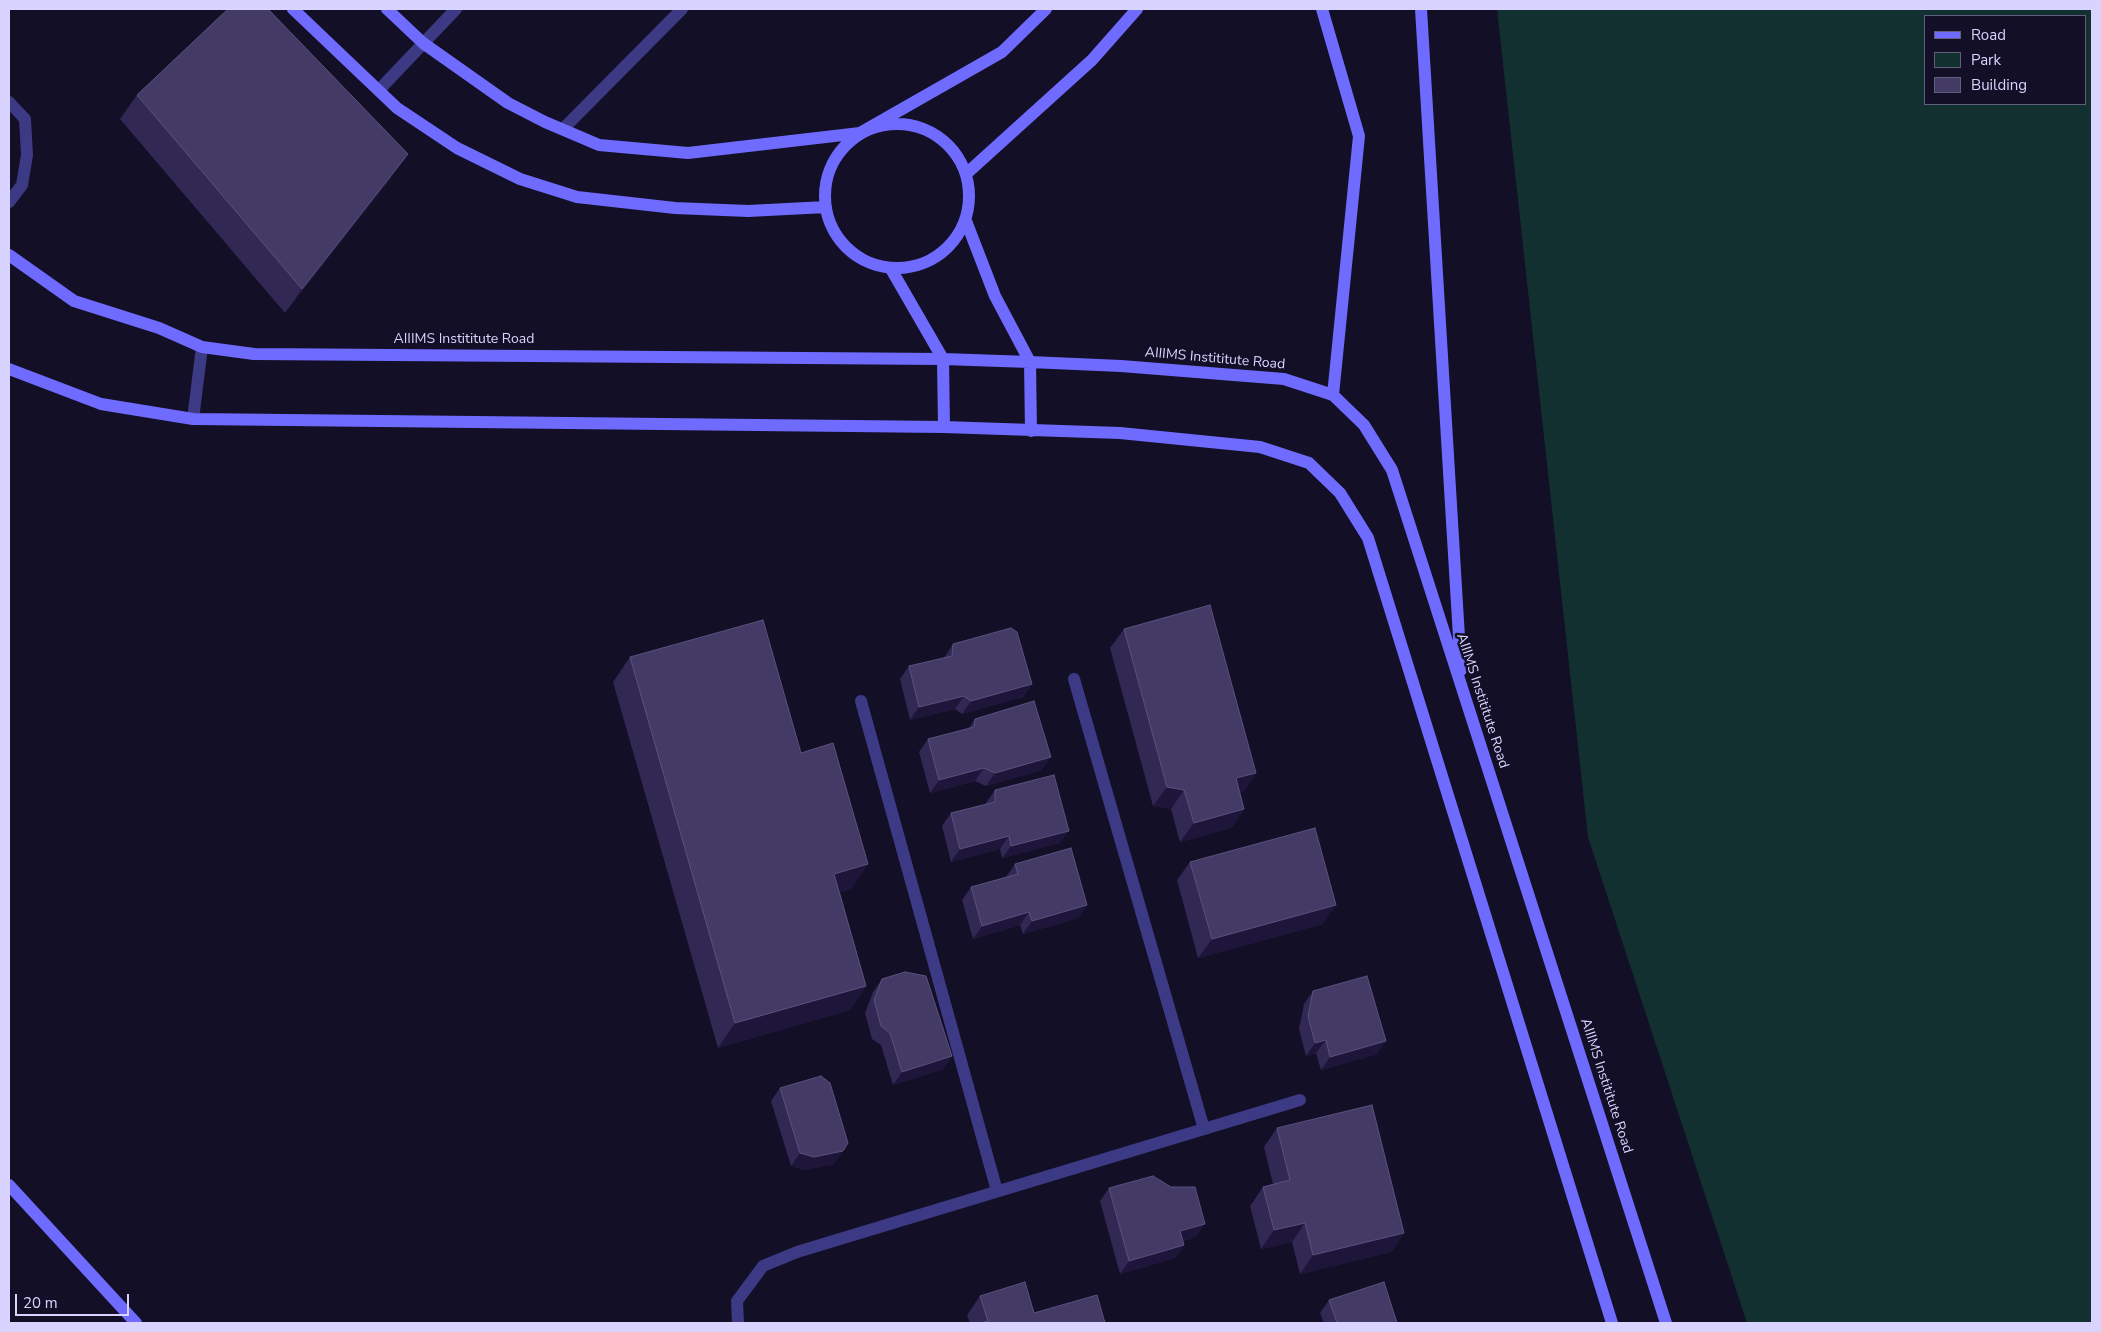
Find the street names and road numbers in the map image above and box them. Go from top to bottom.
street label: AIIIMS Instititute Road [394,332,534,348]
street label: AIIIMS Instititute Road [1144,344,1286,374]
street label: AIIIMS Instititute Road [1452,631,1512,771]
street label: AIIIMS Instititute Road [1576,1016,1636,1156]

